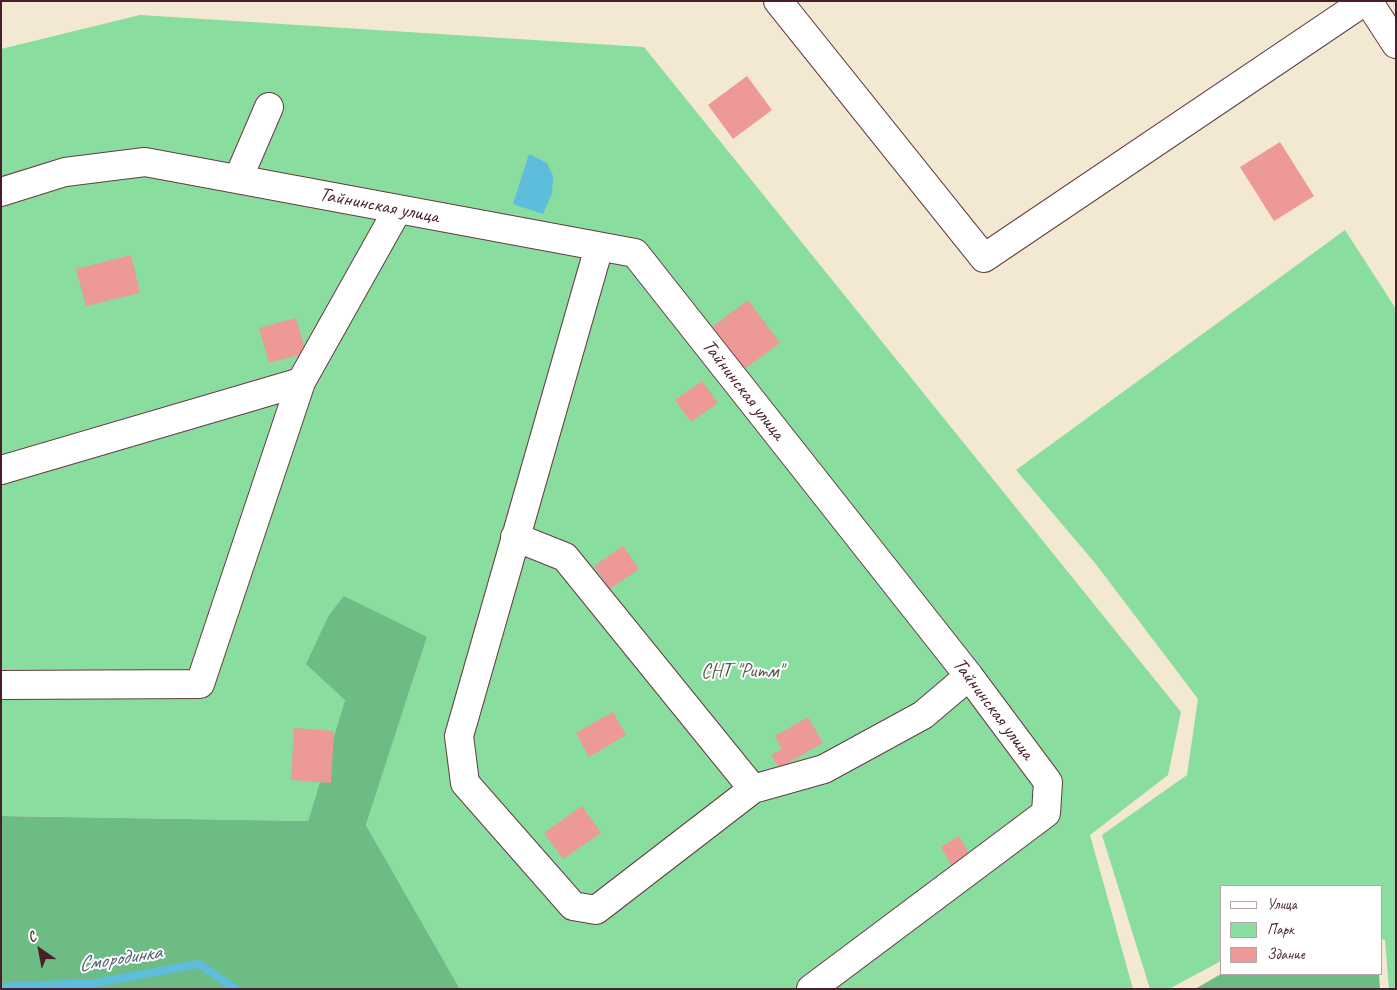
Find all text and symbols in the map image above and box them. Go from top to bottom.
street label: Тайнинская улица [317,183,441,229]
street label: Тайнинская улица [696,335,790,445]
street label: Тайнинская улица [947,653,1039,765]
park label: СНТ "Ритм" [701,660,783,684]
legend [1220,885,1382,975]
text: Улица [1267,895,1297,914]
text: Парк [1267,920,1294,939]
north arrow [15,925,65,975]
text: С [24,928,39,946]
water label: Смородинка [77,940,163,978]
text: Здание [1267,945,1305,964]

